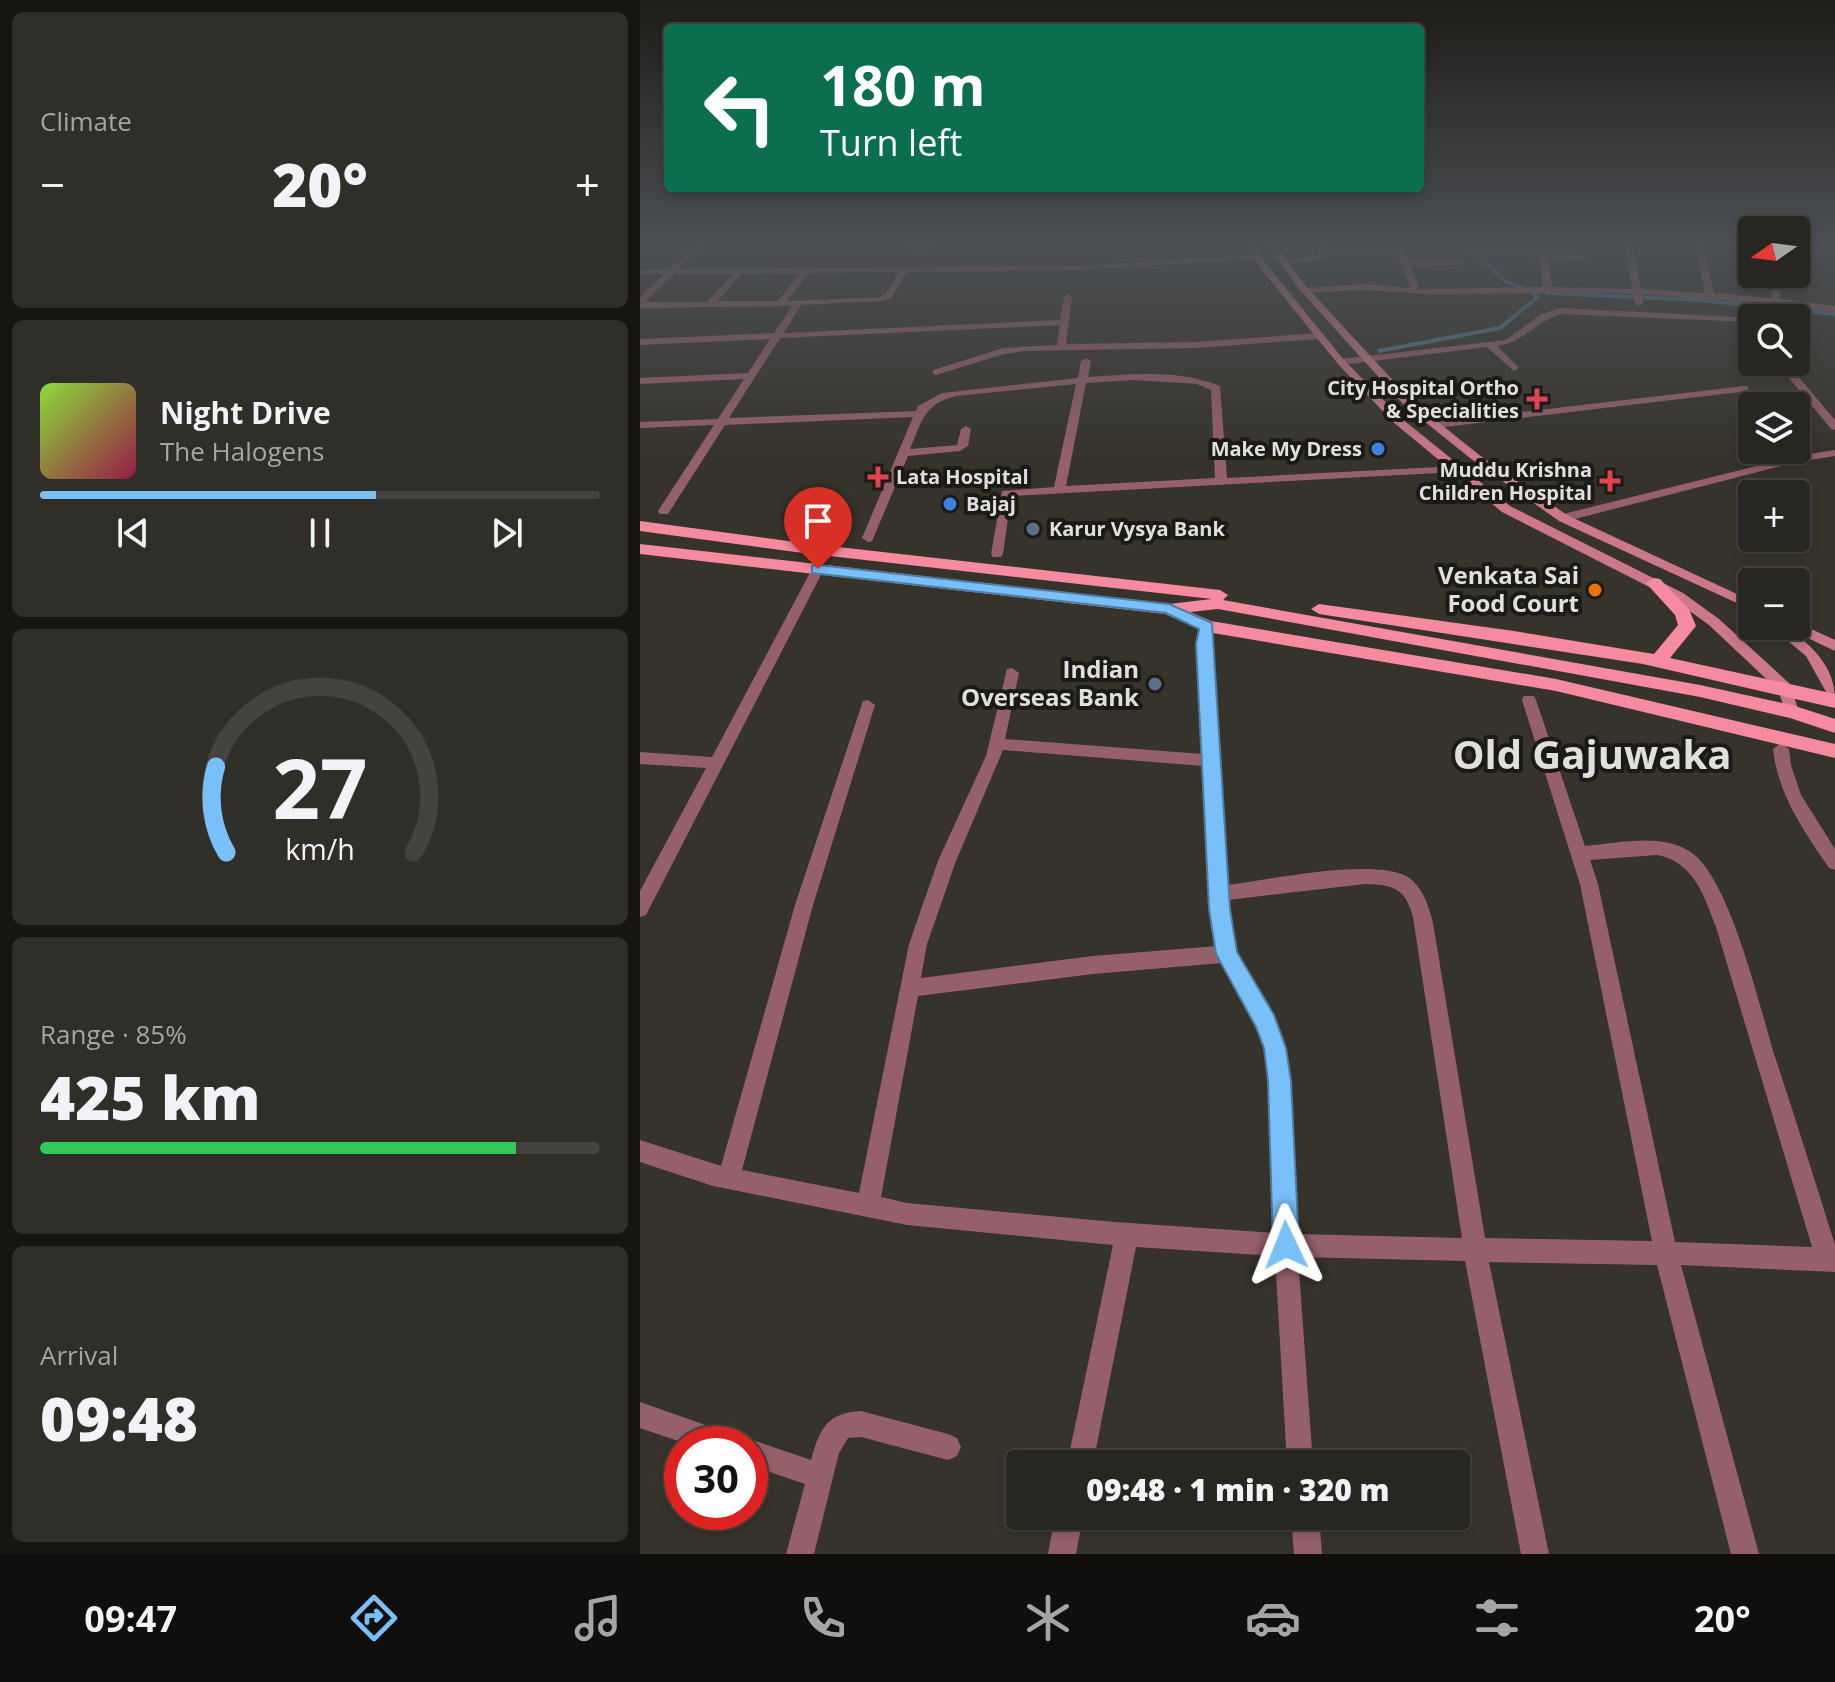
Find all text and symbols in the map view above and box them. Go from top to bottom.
text: 180 m [820,46,986,122]
icon: left [688,56,792,160]
text: Climate [40,103,132,139]
text: Turn left [820,118,962,167]
text: 20° [272,143,368,225]
text: − [40,154,65,214]
text: + [575,154,600,214]
north arrow [1738,216,1810,288]
map controls [1738,216,1810,640]
button: search [1738,304,1810,376]
place label: City Hospital Ortho & Specialities [1327,374,1519,424]
marker: City Hospital Ortho & Specialities [1526,388,1548,410]
text: Night Drive [160,392,331,433]
button: layers [1738,392,1810,464]
text: The Halogens [160,433,325,469]
place label: Make My Dress [1211,435,1362,462]
marker: Make My Dress [1369,440,1387,458]
place label: Muddu Krishna Children Hospital [1419,456,1592,506]
place label: Lata Hospital [896,463,1029,490]
marker: Lata Hospital [867,466,889,488]
marker: Muddu Krishna Children Hospital [1599,470,1621,492]
button: + [1738,480,1810,552]
pin [784,487,852,569]
place label: Bajaj [966,490,1016,517]
marker: Bajaj [941,495,959,513]
icon: arrive [796,499,840,543]
icon: previous [111,511,155,555]
icon: pause [298,511,342,555]
icon: next [485,511,529,555]
place label: Karur Vysya Bank [1049,515,1225,542]
marker: Karur Vysya Bank [1024,520,1042,538]
place label: Venkata Sai Food Court [1438,558,1579,619]
button: − [1738,568,1810,640]
marker: Venkata Sai Food Court [1586,581,1604,599]
place label: Indian Overseas Bank [961,652,1139,713]
marker: Indian Overseas Bank [1146,675,1164,693]
district label: Old Gajuwaka [1453,726,1731,781]
text: 27 [272,730,368,843]
text: km/h [285,829,355,868]
text: Range · 85% [40,1016,187,1052]
text: 425 km [40,1056,261,1138]
position arrow [1244,1203,1328,1287]
text: Arrival [40,1337,118,1373]
text: 09:48 [40,1377,198,1459]
speed limit sign: 30 [664,1426,768,1530]
text: 09:48 · 1 min · 320 m [1086,1469,1390,1510]
icon: directions [346,1590,402,1646]
icon: music [570,1590,626,1646]
icon: phone [795,1590,851,1646]
icon: climate [1020,1590,1076,1646]
icon: car [1245,1590,1301,1646]
icon: filters [1469,1590,1525,1646]
text: 09:47 [84,1594,177,1643]
text: 20° [1694,1594,1751,1643]

